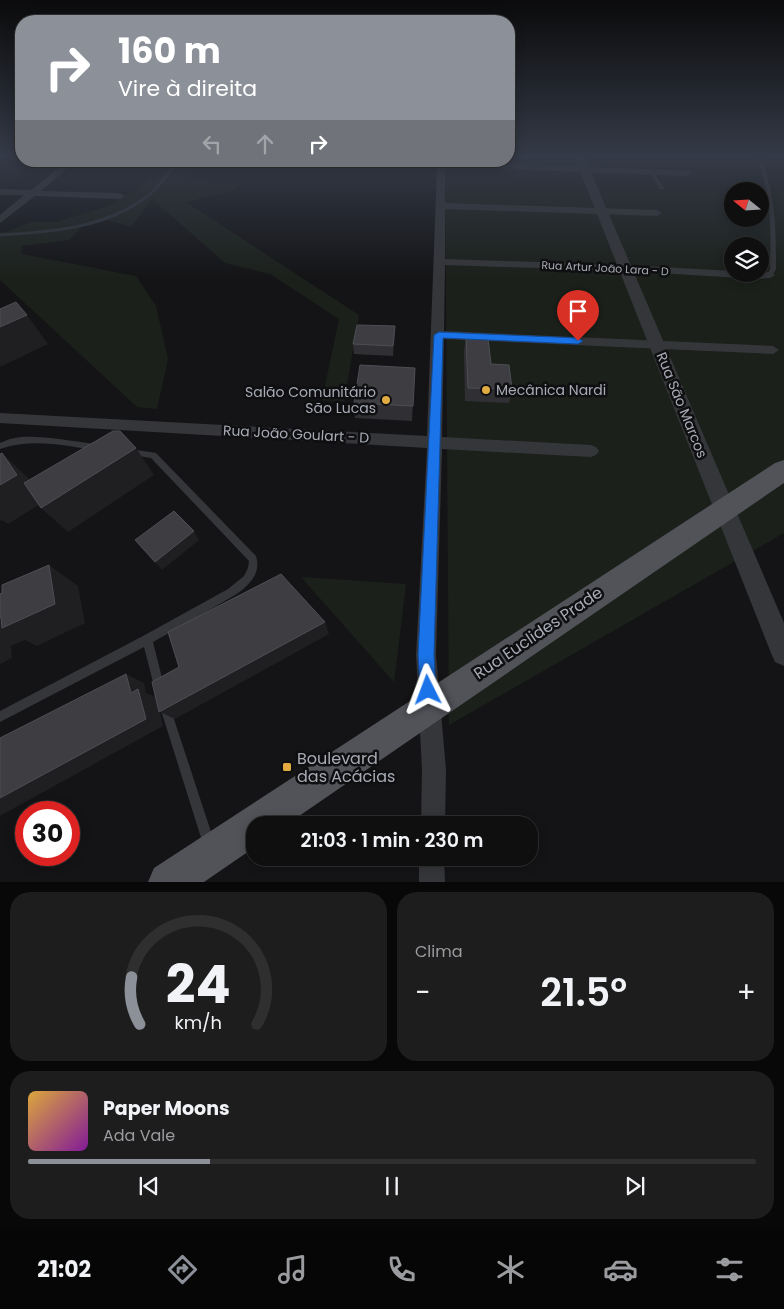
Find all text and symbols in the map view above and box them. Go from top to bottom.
text: 160 m [118,26,221,75]
icon: right [35,35,100,100]
text: Vire à direita [118,73,257,104]
icon: left [198,130,226,158]
icon: ahead [251,130,279,158]
icon: right [304,130,332,158]
north arrow [724,182,769,228]
map controls [724,182,769,282]
button: layers [724,237,769,282]
street label: Rua Artur João Lara - D [541,257,669,279]
pin [557,290,599,341]
icon: arrive [564,297,592,325]
street label: Rua São Marcos [652,349,712,461]
place label: Mecânica Nardi [496,380,606,400]
place label: Salão Comunitário São Lucas [245,382,376,418]
marker: Mecânica Nardi [480,384,492,396]
marker: Salão Comunitário São Lucas [380,394,392,406]
street label: Rua João Goulart - D [222,420,370,448]
street label: Rua Euclides Prade [469,581,607,685]
position arrow [401,663,453,715]
place label: Boulevard das Acácias [297,747,395,788]
marker: Boulevard das Acácias [281,761,293,773]
speed limit sign: 30 [15,801,80,866]
text: 21:03 · 1 min · 230 m [301,827,483,854]
text: Clima [415,940,463,963]
text: 24 [166,948,231,1021]
text: 21.5° [540,966,627,1019]
text: − [415,973,430,1012]
text: + [737,973,756,1012]
text: km/h [175,1010,222,1035]
text: Paper Moons [103,1095,230,1122]
text: Ada Vale [103,1124,175,1147]
icon: previous [135,1172,163,1200]
icon: pause [378,1172,406,1200]
icon: next [621,1172,649,1200]
icon: directions [165,1252,200,1287]
icon: music [275,1252,310,1287]
icon: phone [384,1252,419,1287]
icon: climate [493,1252,528,1287]
icon: car [603,1252,638,1287]
icon: filters [712,1252,747,1287]
text: 21:02 [37,1254,91,1285]

